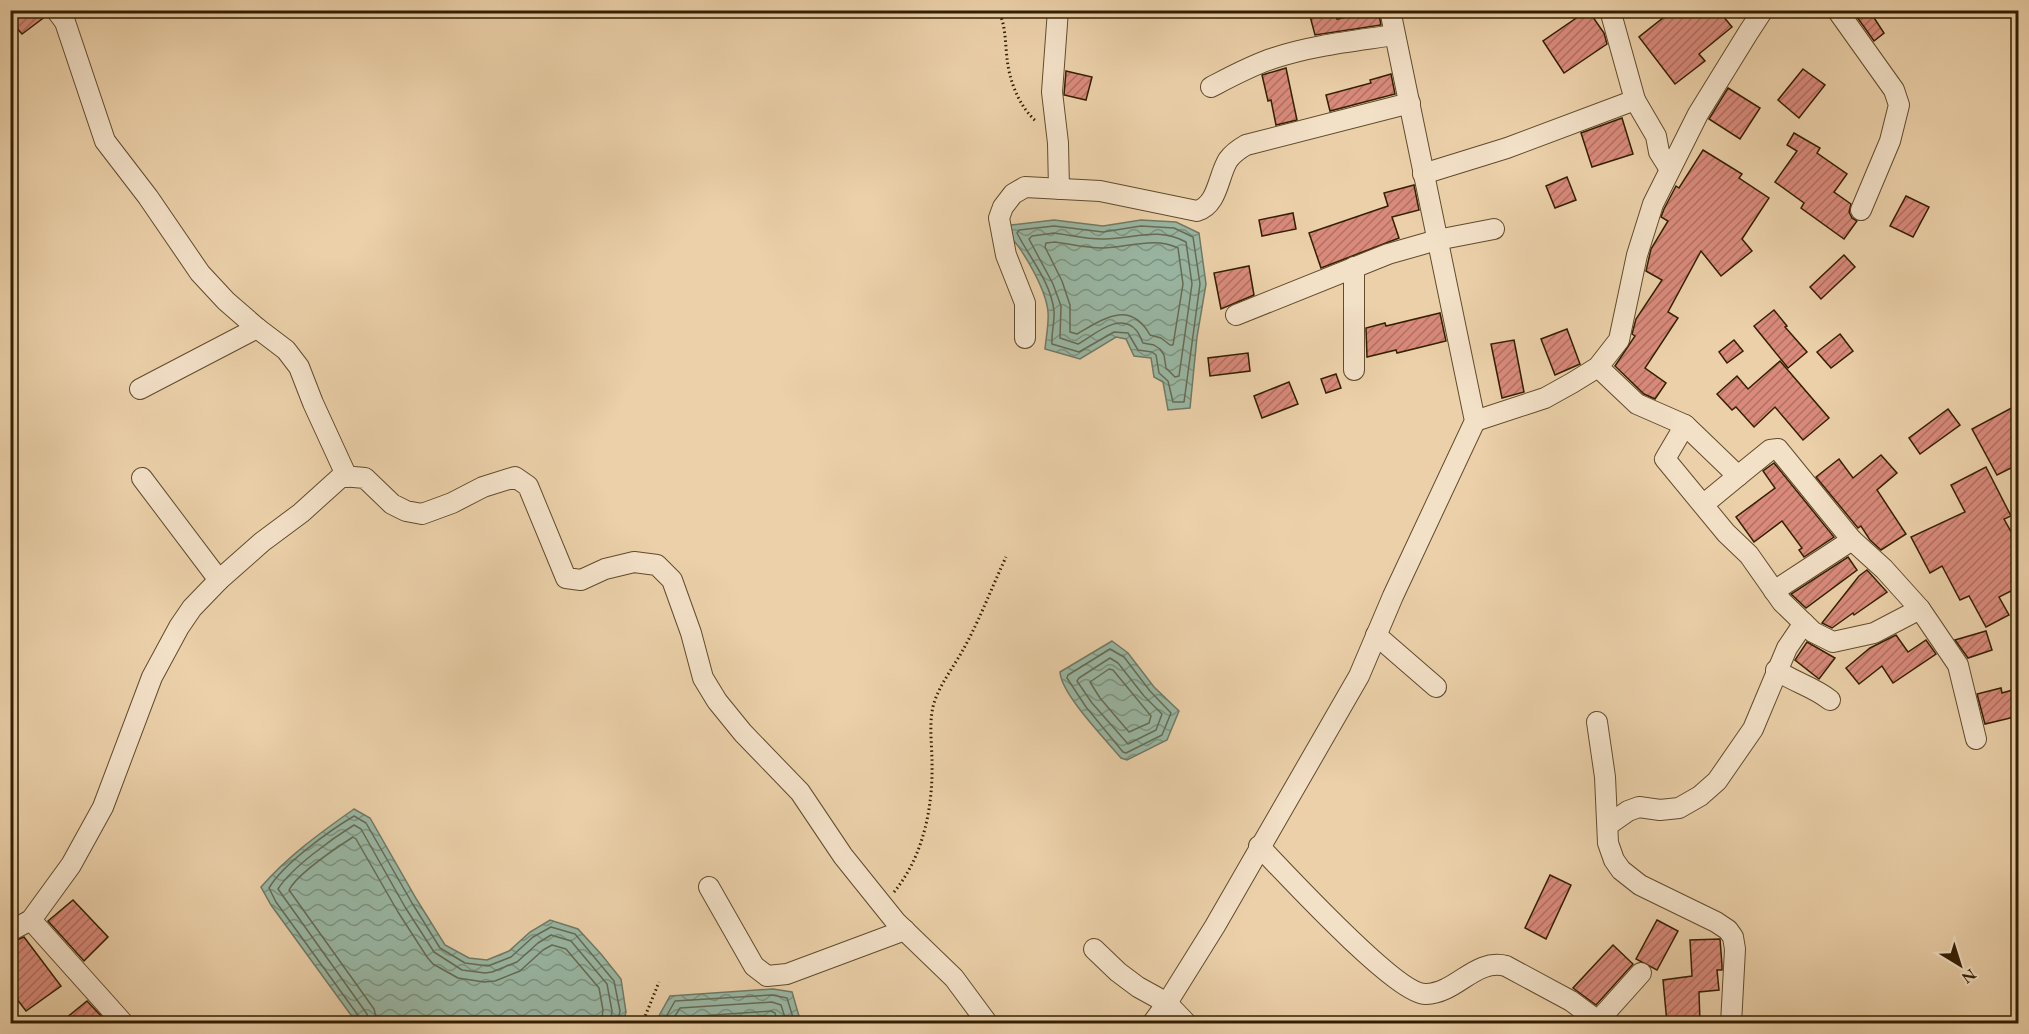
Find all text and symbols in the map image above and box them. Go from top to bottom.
north arrow [1930,935,1990,995]
text: N [1957,964,1980,989]

